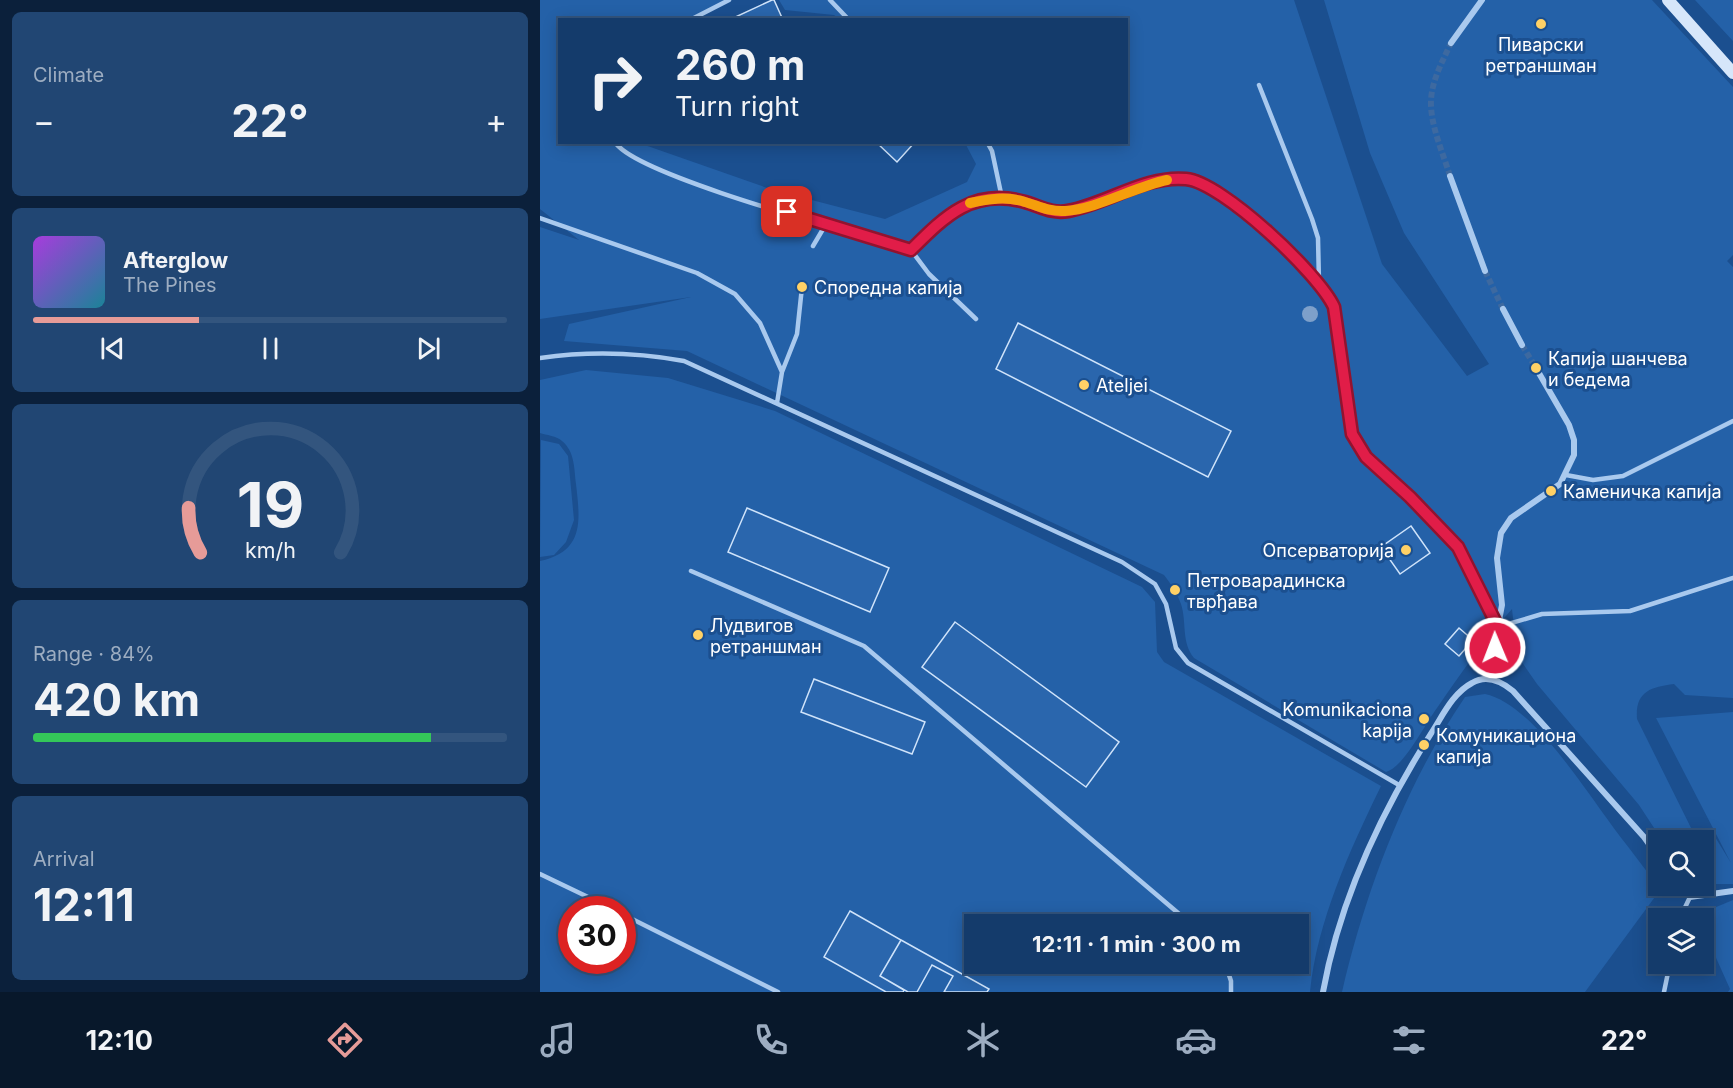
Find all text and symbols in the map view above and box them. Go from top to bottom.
marker: Пиварски ретраншман [1534,17,1548,31]
place label: Пиварски ретраншман [1485,34,1597,76]
text: 260 m [675,39,805,90]
icon: right [576,42,654,120]
text: Climate [33,63,104,87]
text: Turn right [675,90,799,123]
text: 22° [231,93,309,148]
text: − [33,101,55,141]
text: + [485,101,507,141]
pin [761,186,812,237]
icon: arrive [770,195,803,228]
text: Afterglow [123,247,228,273]
text: The Pines [123,273,217,297]
place label: Споредна капија [814,277,963,298]
marker: Споредна капија [795,280,809,294]
icon: previous [96,332,129,365]
icon: pause [254,332,287,365]
icon: next [412,332,445,365]
place label: Капија шанчева и бедема [1548,348,1688,390]
marker: Капија шанчева и бедема [1529,361,1543,375]
place label: Ateljei [1096,375,1148,396]
marker: Ateljei [1077,378,1091,392]
text: 19 [236,467,304,542]
place label: Каменичка капија [1563,481,1722,502]
marker: Каменичка капија [1544,484,1558,498]
text: km/h [245,537,295,563]
place label: Опсерваторија [1263,540,1394,561]
marker: Опсерваторија [1399,543,1413,557]
place label: Петроварадинска тврђава [1187,570,1346,612]
marker: Петроварадинска тврђава [1168,583,1182,597]
place label: Лудвигов ретраншман [710,615,822,657]
position arrow [1463,616,1527,680]
marker: Лудвигов ретраншман [691,628,705,642]
text: Range · 84% [33,642,155,666]
text: 420 km [33,672,200,727]
place label: Komunikaciona kapija [1282,699,1412,741]
marker: Komunikaciona kapija [1417,712,1431,726]
place label: Комуникациона капија [1436,725,1576,767]
marker: Комуникациона капија [1417,738,1431,752]
map controls [1648,830,1714,974]
button: search [1648,830,1714,896]
text: Arrival [33,847,95,871]
text: 12:11 [33,877,135,932]
speed limit sign: 30 [558,896,636,974]
button: layers [1648,908,1714,974]
text: 12:11 · 1 min · 300 m [1032,931,1241,957]
icon: directions [324,1019,366,1061]
icon: music [537,1019,579,1061]
icon: phone [750,1019,792,1061]
icon: climate [962,1019,1004,1061]
icon: car [1175,1019,1217,1061]
icon: filters [1388,1019,1430,1061]
text: 12:10 [85,1024,153,1057]
text: 22° [1601,1024,1648,1057]

